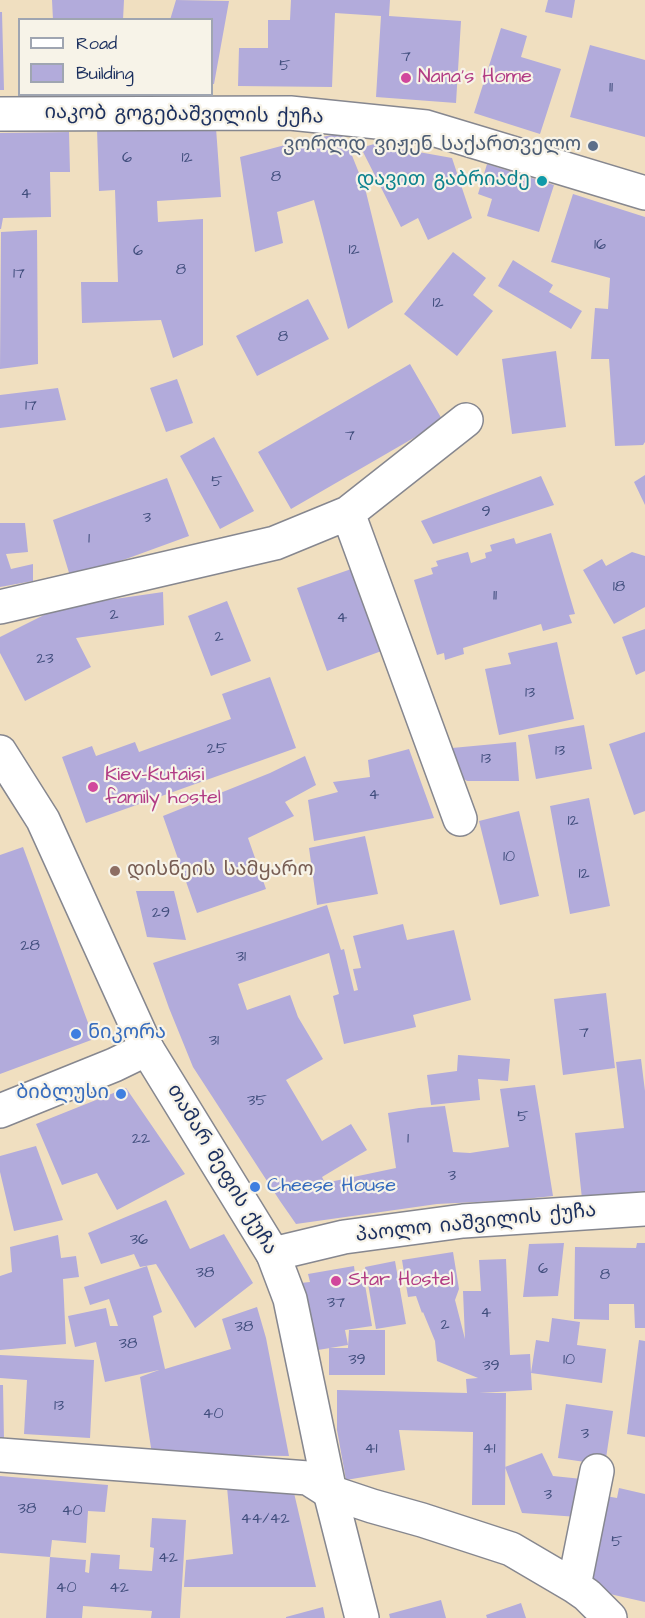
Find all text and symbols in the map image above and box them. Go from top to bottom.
legend [18,18,213,96]
text: Road [76,31,117,56]
house number: 7 [401,48,411,68]
house number: 5 [279,57,291,77]
text: Building [76,61,134,86]
place label: Nana's Home [418,66,532,90]
marker: Nana's Home [399,71,413,85]
house number: 11 [609,79,613,99]
street label: იაკობ გოგებაშვილის ქუჩა [44,102,324,130]
place label: ვორლდ ვიჟენ საქართველო [283,134,581,158]
marker: ვორლდ ვიჟენ საქართველო [586,139,600,153]
house number: 6 [122,149,132,169]
house number: 12 [181,149,193,169]
house number: 8 [271,168,281,188]
place label: დავით გაბრიაძე [357,169,530,193]
marker: დავით გაბრიაძე [535,174,549,188]
house number: 4 [21,185,31,205]
house number: 16 [594,236,606,256]
house number: 12 [348,241,360,261]
house number: 6 [133,242,143,262]
house number: 8 [176,261,186,281]
house number: 17 [13,265,25,285]
house number: 12 [432,294,444,314]
house number: 8 [278,328,288,348]
house number: 17 [25,397,37,417]
house number: 7 [345,427,355,447]
house number: 5 [211,473,223,493]
house number: 9 [481,503,491,523]
house number: 3 [143,509,151,529]
house number: 1 [88,530,90,550]
house number: 18 [613,578,625,598]
house number: 11 [493,587,497,607]
house number: 2 [109,606,119,626]
house number: 4 [337,609,347,629]
house number: 2 [214,628,224,648]
house number: 23 [36,650,54,670]
house number: 13 [525,684,535,704]
house number: 25 [207,740,227,760]
house number: 13 [555,742,565,762]
house number: 13 [481,750,491,770]
place label: Kiev-Kutaisi family hostel [105,764,221,811]
marker: Kiev-Kutaisi family hostel [86,780,100,794]
house number: 4 [369,786,379,806]
house number: 12 [567,812,579,832]
house number: 10 [503,848,515,868]
place label: დისნეის სამყარო [127,859,314,883]
marker: დისნეის სამყარო [108,864,122,878]
house number: 12 [578,865,590,885]
house number: 29 [152,904,170,924]
house number: 28 [20,937,40,957]
house number: 31 [236,948,246,968]
place label: ნიკორა [88,1022,166,1046]
house number: 7 [579,1024,589,1044]
marker: ნიკორა [69,1027,83,1041]
house number: 31 [209,1032,219,1052]
street label: თამარ მეფის ქუჩა [161,1080,281,1260]
place label: ბიბლუსი [16,1082,109,1106]
marker: ბიბლუსი [114,1087,128,1101]
house number: 35 [247,1092,267,1112]
house number: 5 [517,1108,529,1128]
house number: 22 [132,1130,150,1150]
house number: 1 [407,1130,409,1150]
house number: 3 [448,1167,456,1187]
place label: Cheese House [267,1175,396,1199]
marker: Cheese House [248,1180,262,1194]
street label: პაოლო იაშვილის ქუჩა [355,1199,597,1249]
house number: 36 [130,1231,148,1251]
house number: 6 [538,1260,548,1280]
house number: 38 [196,1264,214,1284]
house number: 8 [600,1266,610,1286]
place label: Star Hostel [348,1269,454,1293]
marker: Star Hostel [329,1274,343,1288]
house number: 37 [327,1294,345,1314]
house number: 4 [481,1304,491,1324]
house number: 2 [440,1316,450,1336]
house number: 38 [235,1318,253,1338]
house number: 38 [119,1335,137,1355]
house number: 39 [348,1351,366,1371]
house number: 10 [563,1351,575,1371]
house number: 39 [482,1357,500,1377]
house number: 13 [54,1397,64,1417]
house number: 40 [203,1405,223,1425]
house number: 3 [581,1425,589,1445]
house number: 41 [365,1440,377,1460]
house number: 41 [483,1440,495,1460]
house number: 3 [544,1486,552,1506]
house number: 38 [18,1500,36,1520]
house number: 40 [62,1502,82,1522]
house number: 44/42 [240,1510,290,1530]
house number: 5 [611,1533,623,1553]
house number: 42 [158,1549,178,1569]
house number: 40 [56,1579,76,1599]
house number: 42 [109,1579,129,1599]

